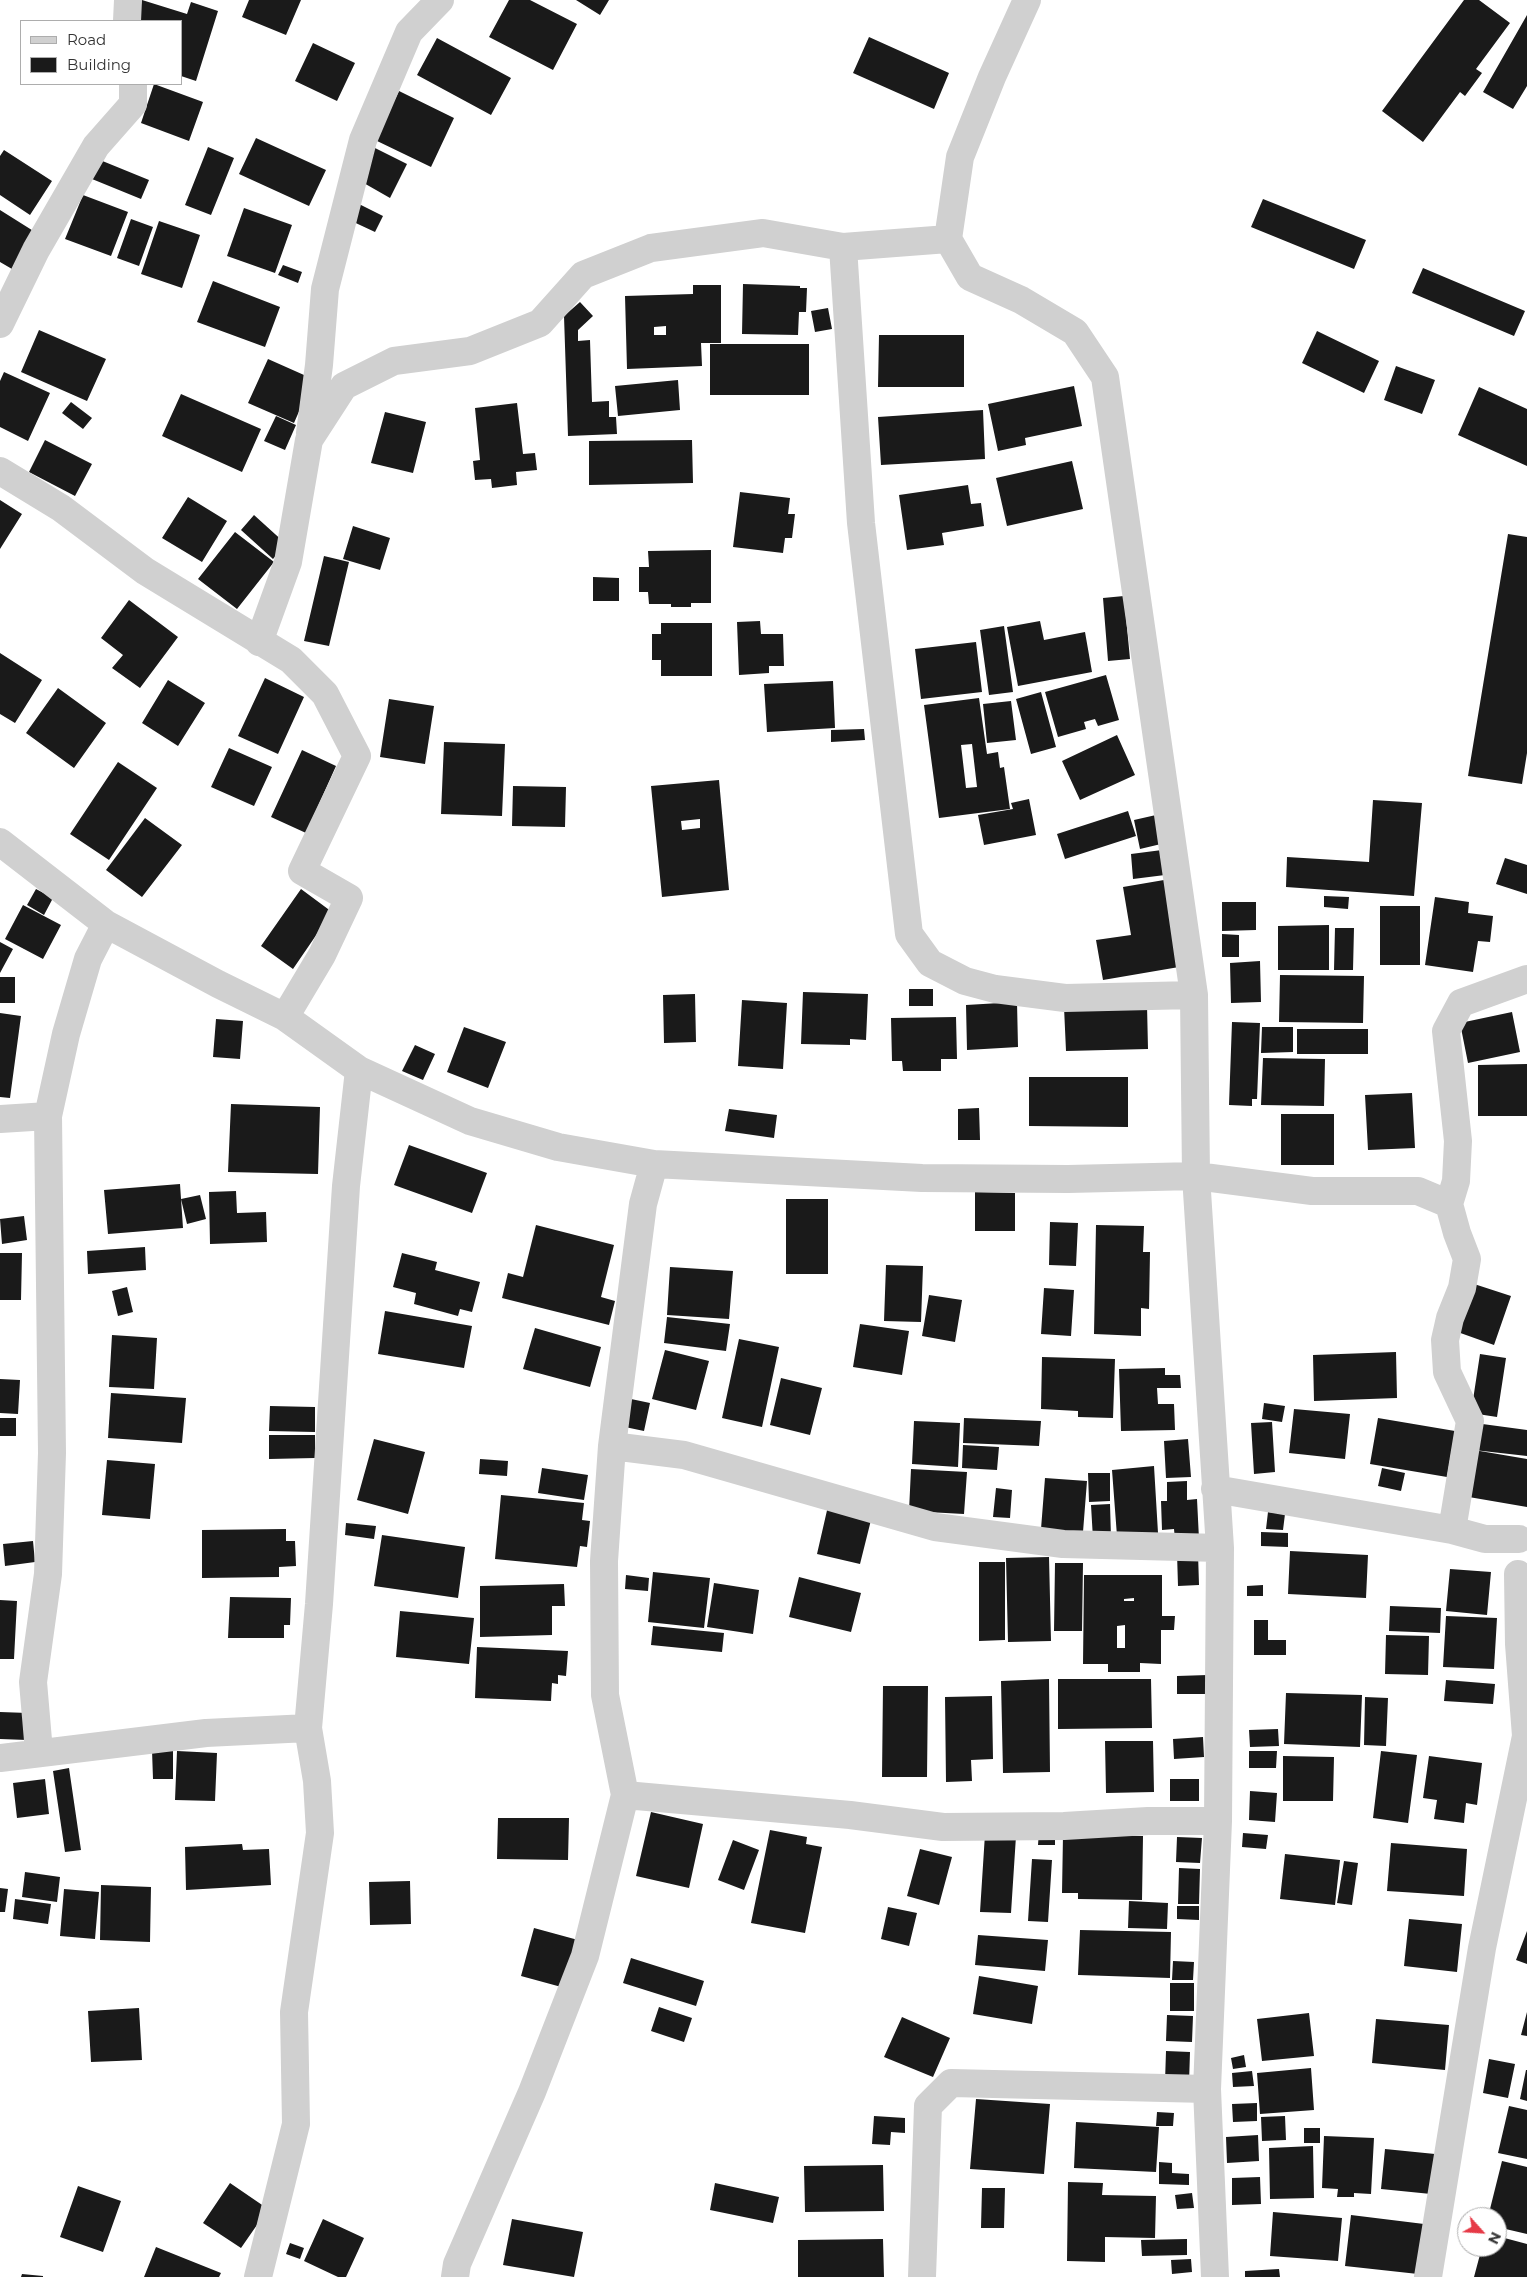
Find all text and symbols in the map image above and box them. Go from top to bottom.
legend [20,20,182,85]
text: Road [67,30,106,49]
text: Building [67,55,131,74]
north arrow [1457,2207,1507,2257]
text: N [1484,2229,1505,2247]

